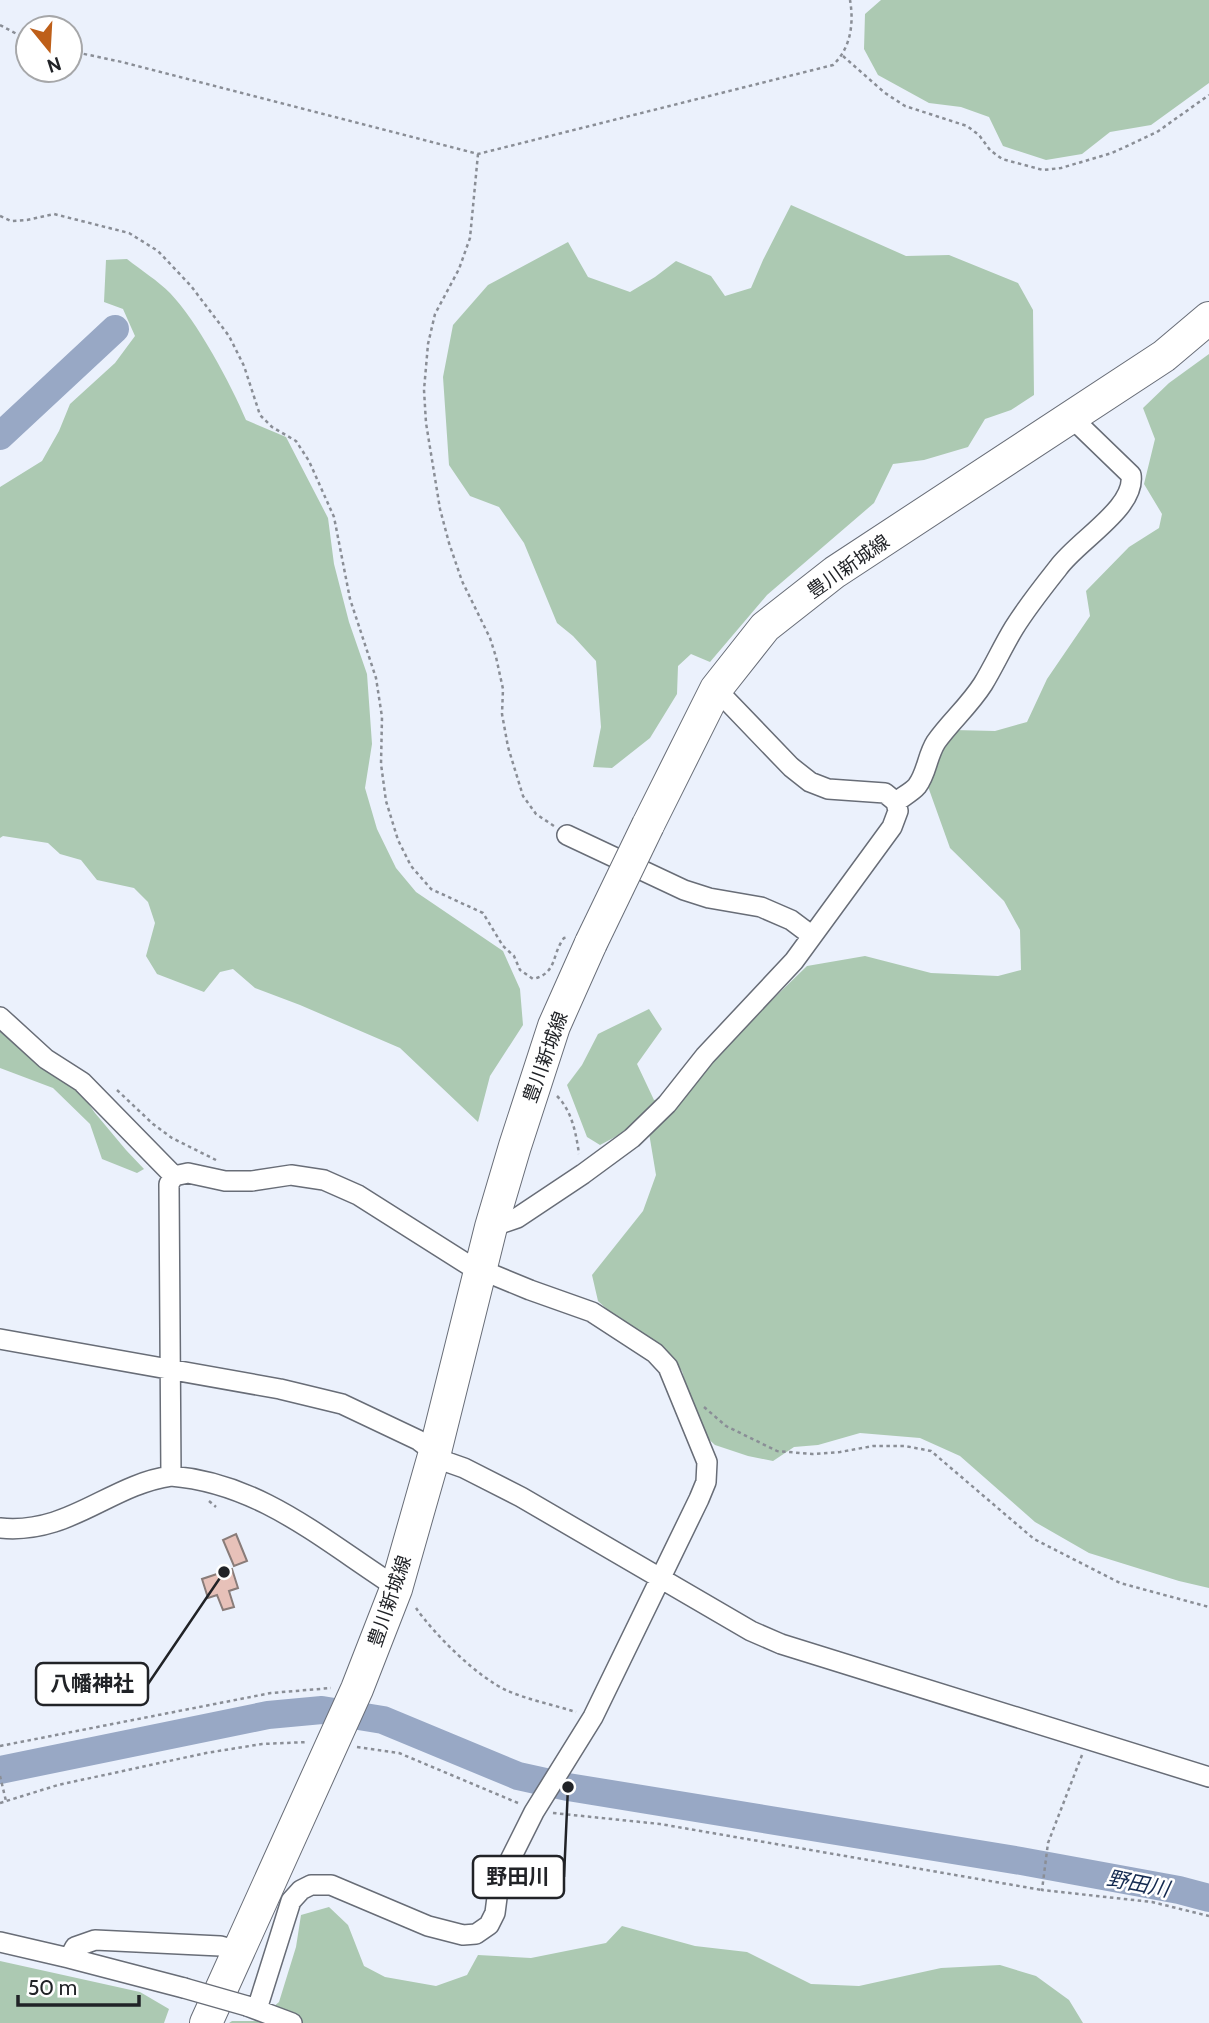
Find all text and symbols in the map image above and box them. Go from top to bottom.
north arrow [14,14,84,84]
text: N [44,52,64,78]
street label: 豊川新城線 [803,530,894,603]
street label: 豊川新城線 [518,1009,573,1106]
street label: 豊川新城線 [363,1552,416,1650]
callout: 八幡神社 [36,1663,148,1705]
text: 八幡神社 [50,1671,134,1696]
callout: 野田川 [473,1856,564,1898]
text: 野田川 [487,1864,550,1889]
water label: 野田川 [1105,1865,1173,1902]
scale bar [18,1964,138,2008]
text: 50 m [28,1975,77,2000]

